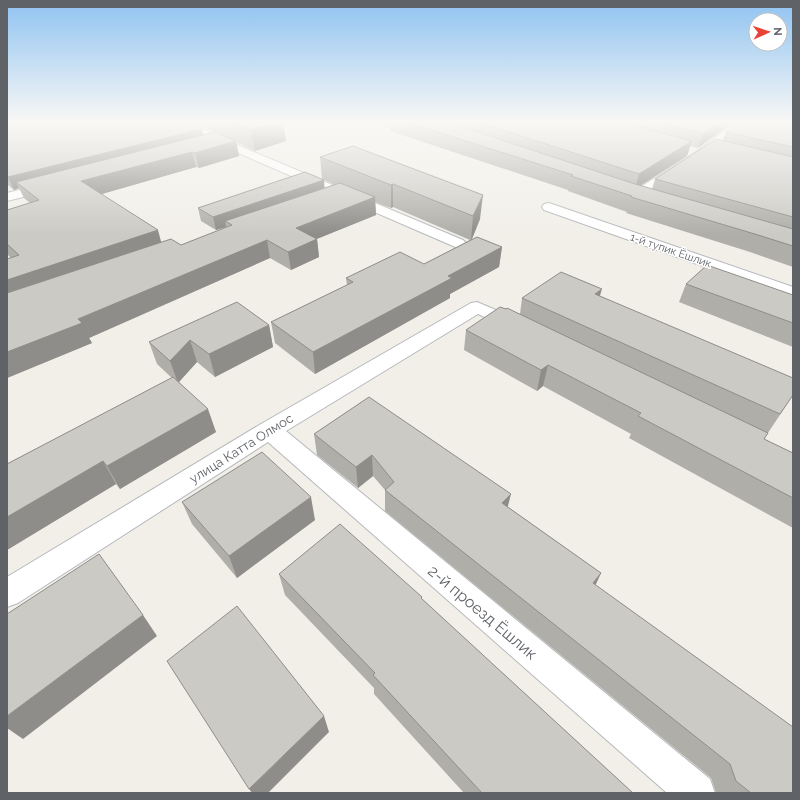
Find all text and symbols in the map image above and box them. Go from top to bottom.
north arrow [748,12,788,52]
text: N [771,27,784,36]
street label: 1-й тупик Ёшлик [629,230,713,271]
street label: улица Катта Олмос [187,410,296,486]
street label: 2-й проезд Ёшлик [424,560,542,664]

